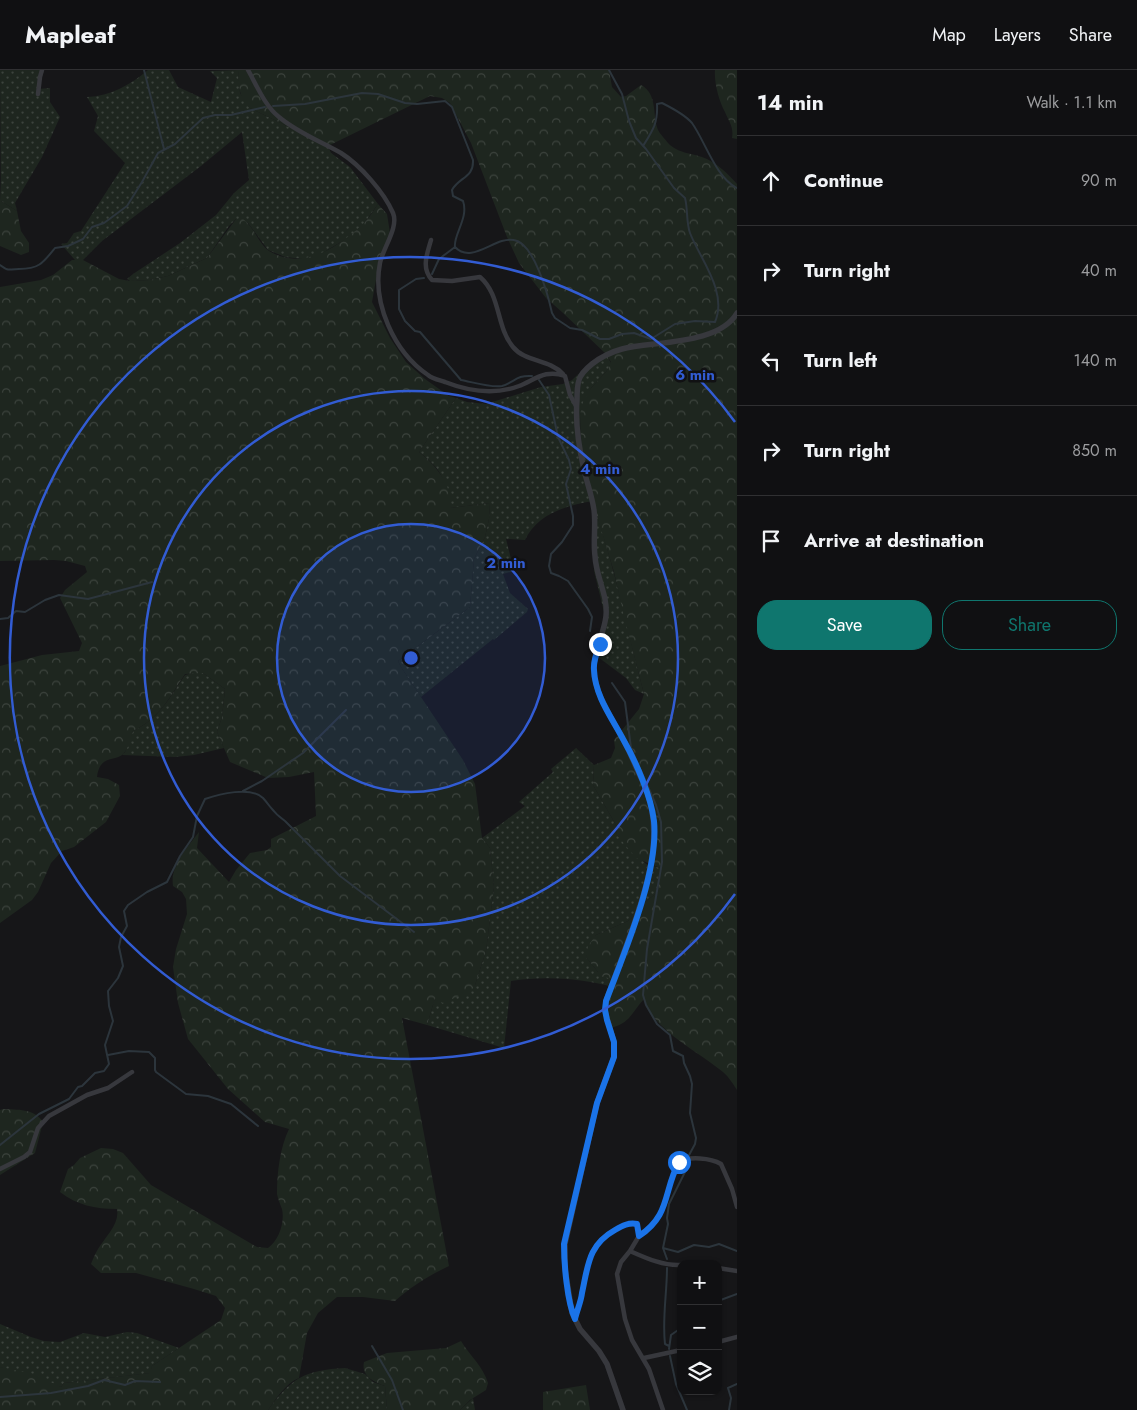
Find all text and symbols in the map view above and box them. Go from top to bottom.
text: Mapleaf [25,17,116,52]
text: Map [932,22,966,48]
text: Layers [994,22,1041,48]
text: Share [1069,22,1112,48]
text: 14 min [757,88,824,118]
text: Walk · 1.1 km [1026,91,1117,114]
icon: ahead [757,167,785,195]
text: Continue [804,167,883,194]
text: 90 m [1081,169,1117,192]
icon: right [757,257,785,285]
text: Turn right [804,257,890,284]
text: 40 m [1081,259,1117,282]
icon: left [757,347,785,375]
text: Turn left [804,347,877,374]
text: 140 m [1074,349,1117,372]
text: 6 min [675,364,715,386]
icon: right [757,437,785,465]
text: Turn right [804,437,890,464]
text: 850 m [1072,439,1117,462]
text: 4 min [580,458,620,480]
icon: arrive [757,527,785,555]
text: Arrive at destination [804,527,984,554]
text: 2 min [486,552,526,574]
button: Save [757,600,932,650]
button: Share [942,600,1117,650]
route end [589,633,612,656]
centre of rings [402,649,420,667]
route start [668,1151,691,1174]
map controls [677,1260,722,1395]
button: + [677,1260,722,1305]
button: − [677,1305,722,1350]
button: layers [677,1350,722,1395]

